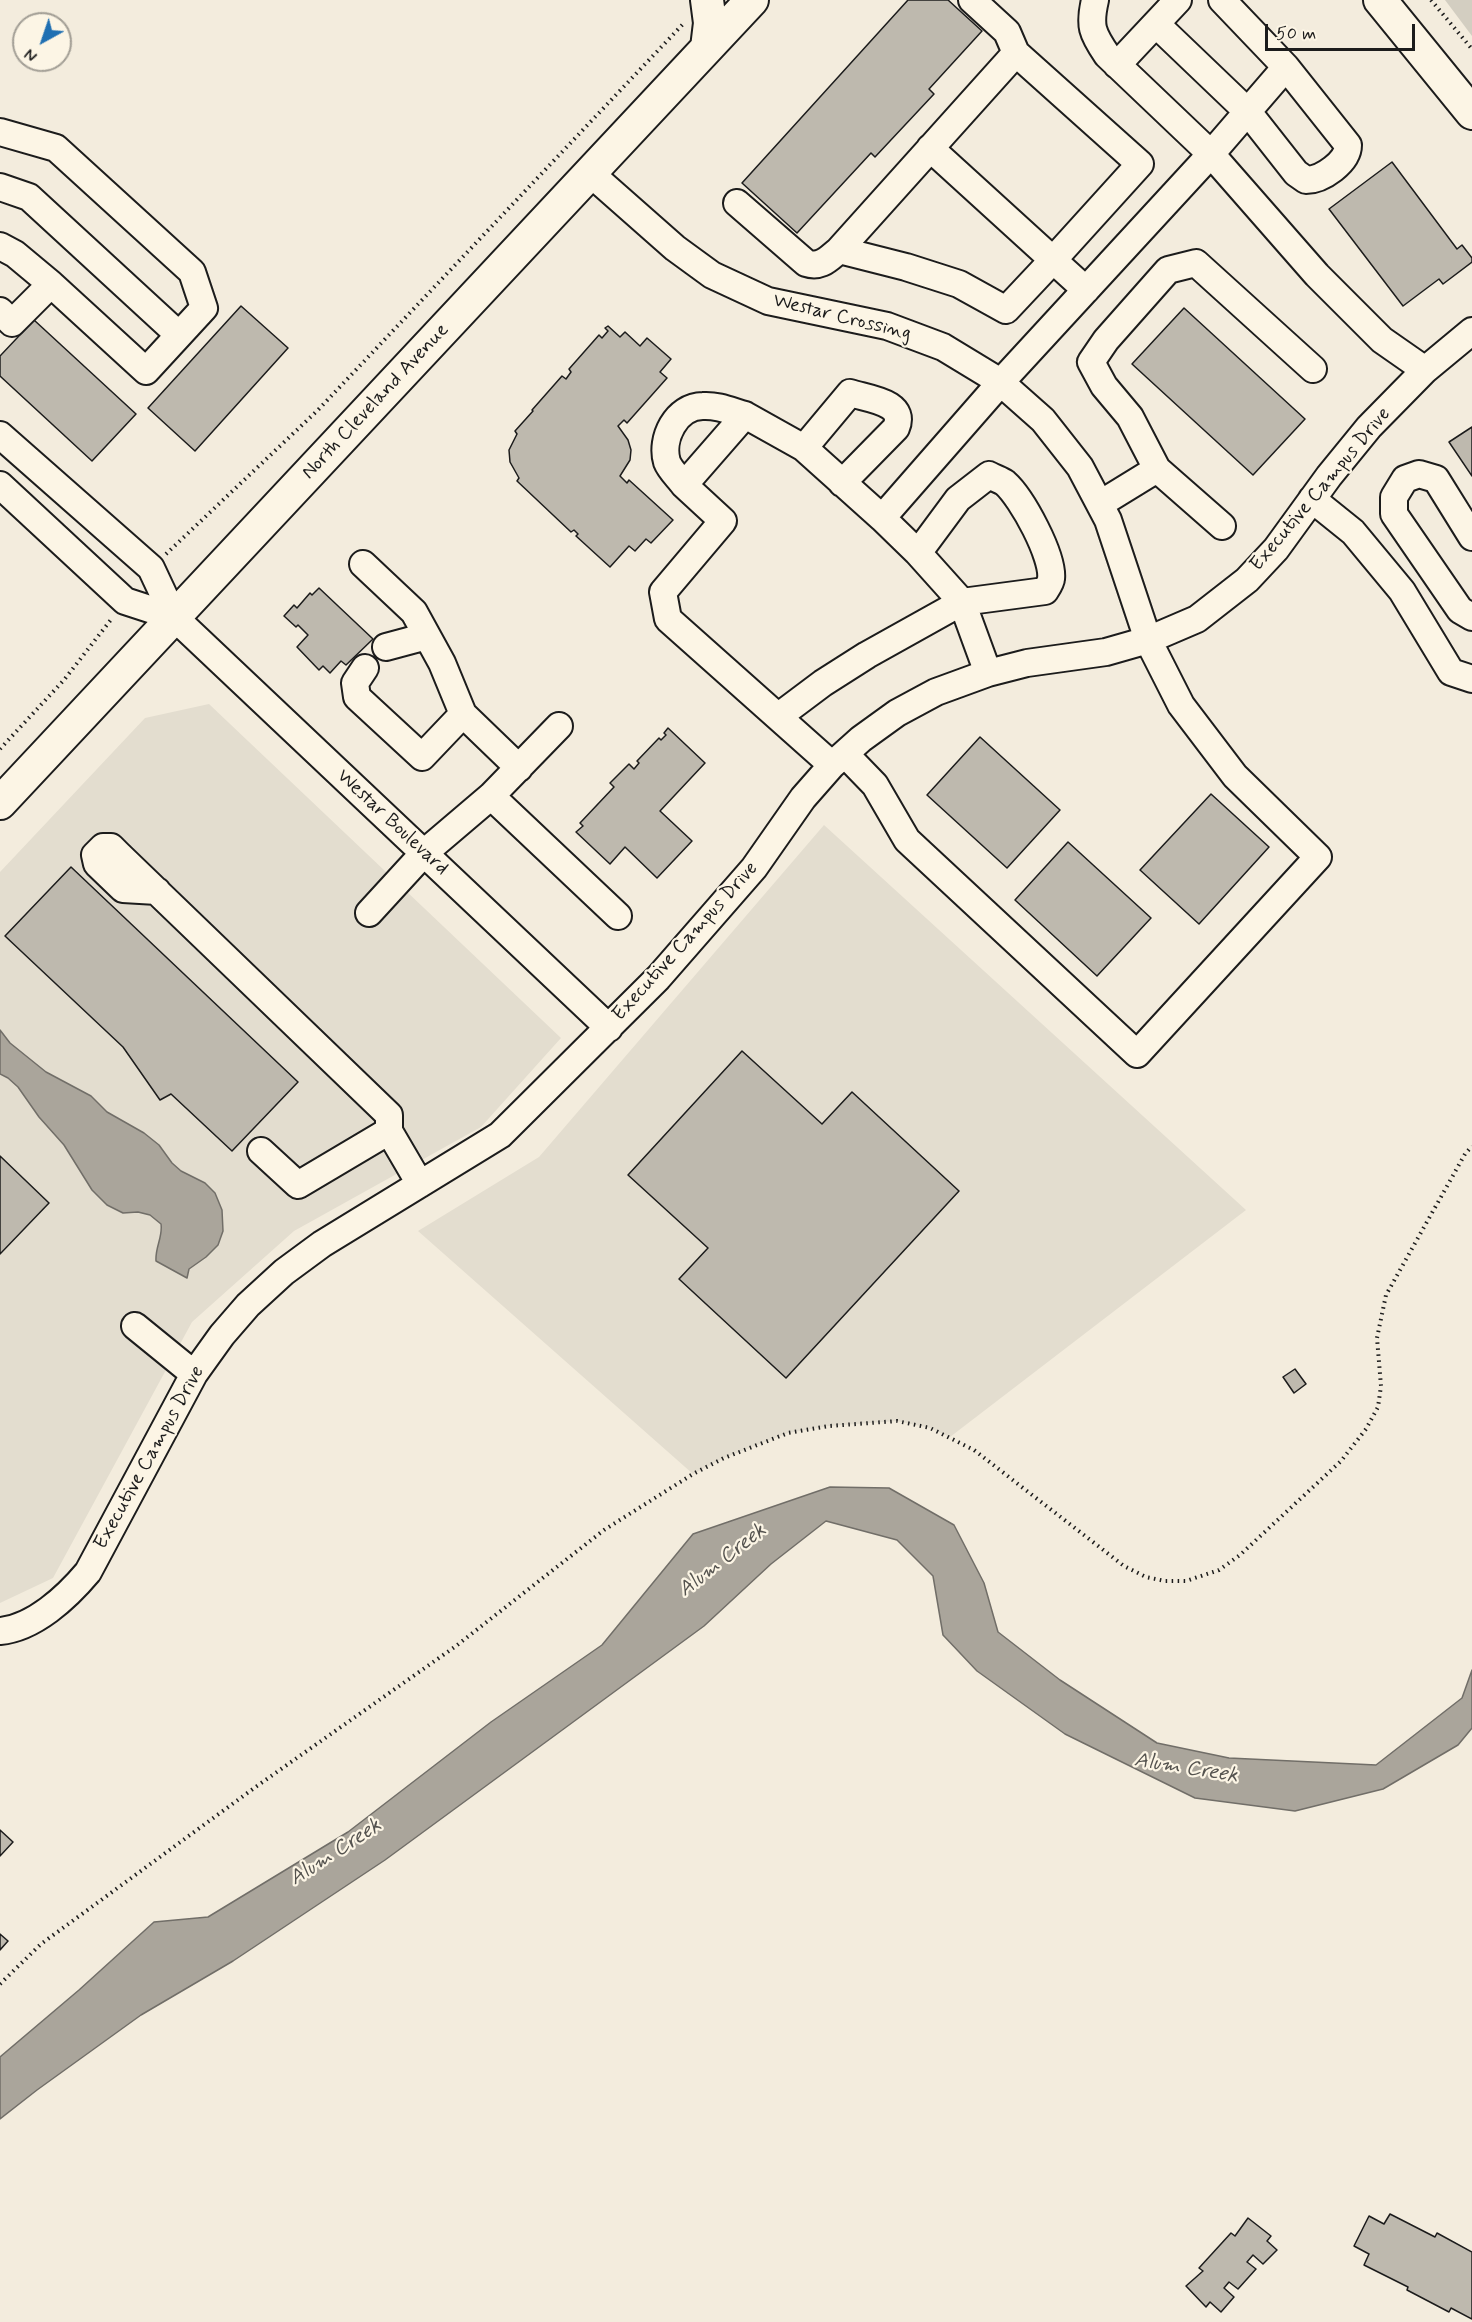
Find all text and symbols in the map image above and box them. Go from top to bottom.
north arrow [12,12,72,72]
scale bar [1268,12,1418,50]
text: 50 m [1276,22,1316,46]
text: N [21,43,42,66]
street label: Westar Crossing [770,289,914,347]
street label: North Cleveland Avenue [297,319,455,485]
street label: Executive Campus Drive [1246,403,1396,577]
street label: Westar Boulevard [331,765,453,881]
street label: Executive Campus Drive [608,857,764,1027]
street label: Executive Campus Drive [90,1362,210,1554]
water label: Alum Creek [674,1519,772,1603]
water label: Alum Creek [1132,1748,1240,1790]
water label: Alum Creek [285,1814,387,1892]

